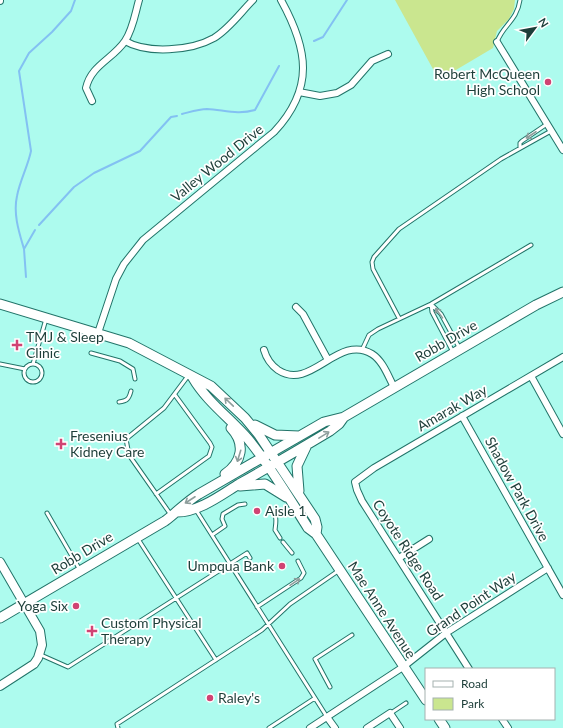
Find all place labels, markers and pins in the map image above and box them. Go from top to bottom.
place label: Robert McQueen High School [434,65,540,98]
marker: Robert McQueen High School [543,77,553,87]
place label: TMJ & Sleep Clinic [26,328,104,361]
marker: TMJ & Sleep Clinic [11,339,23,351]
place label: Fresenius Kidney Care [70,427,144,460]
marker: Fresenius Kidney Care [55,438,67,450]
place label: Aisle 1 [265,502,306,519]
marker: Aisle 1 [252,506,262,516]
place label: Umpqua Bank [188,557,275,574]
marker: Umpqua Bank [277,561,287,571]
place label: Yoga Six [17,597,68,614]
marker: Yoga Six [71,601,81,611]
place label: Custom Physical Therapy [101,614,202,647]
marker: Custom Physical Therapy [86,625,98,637]
place label: Raley's [218,689,260,706]
marker: Raley's [205,693,215,703]

